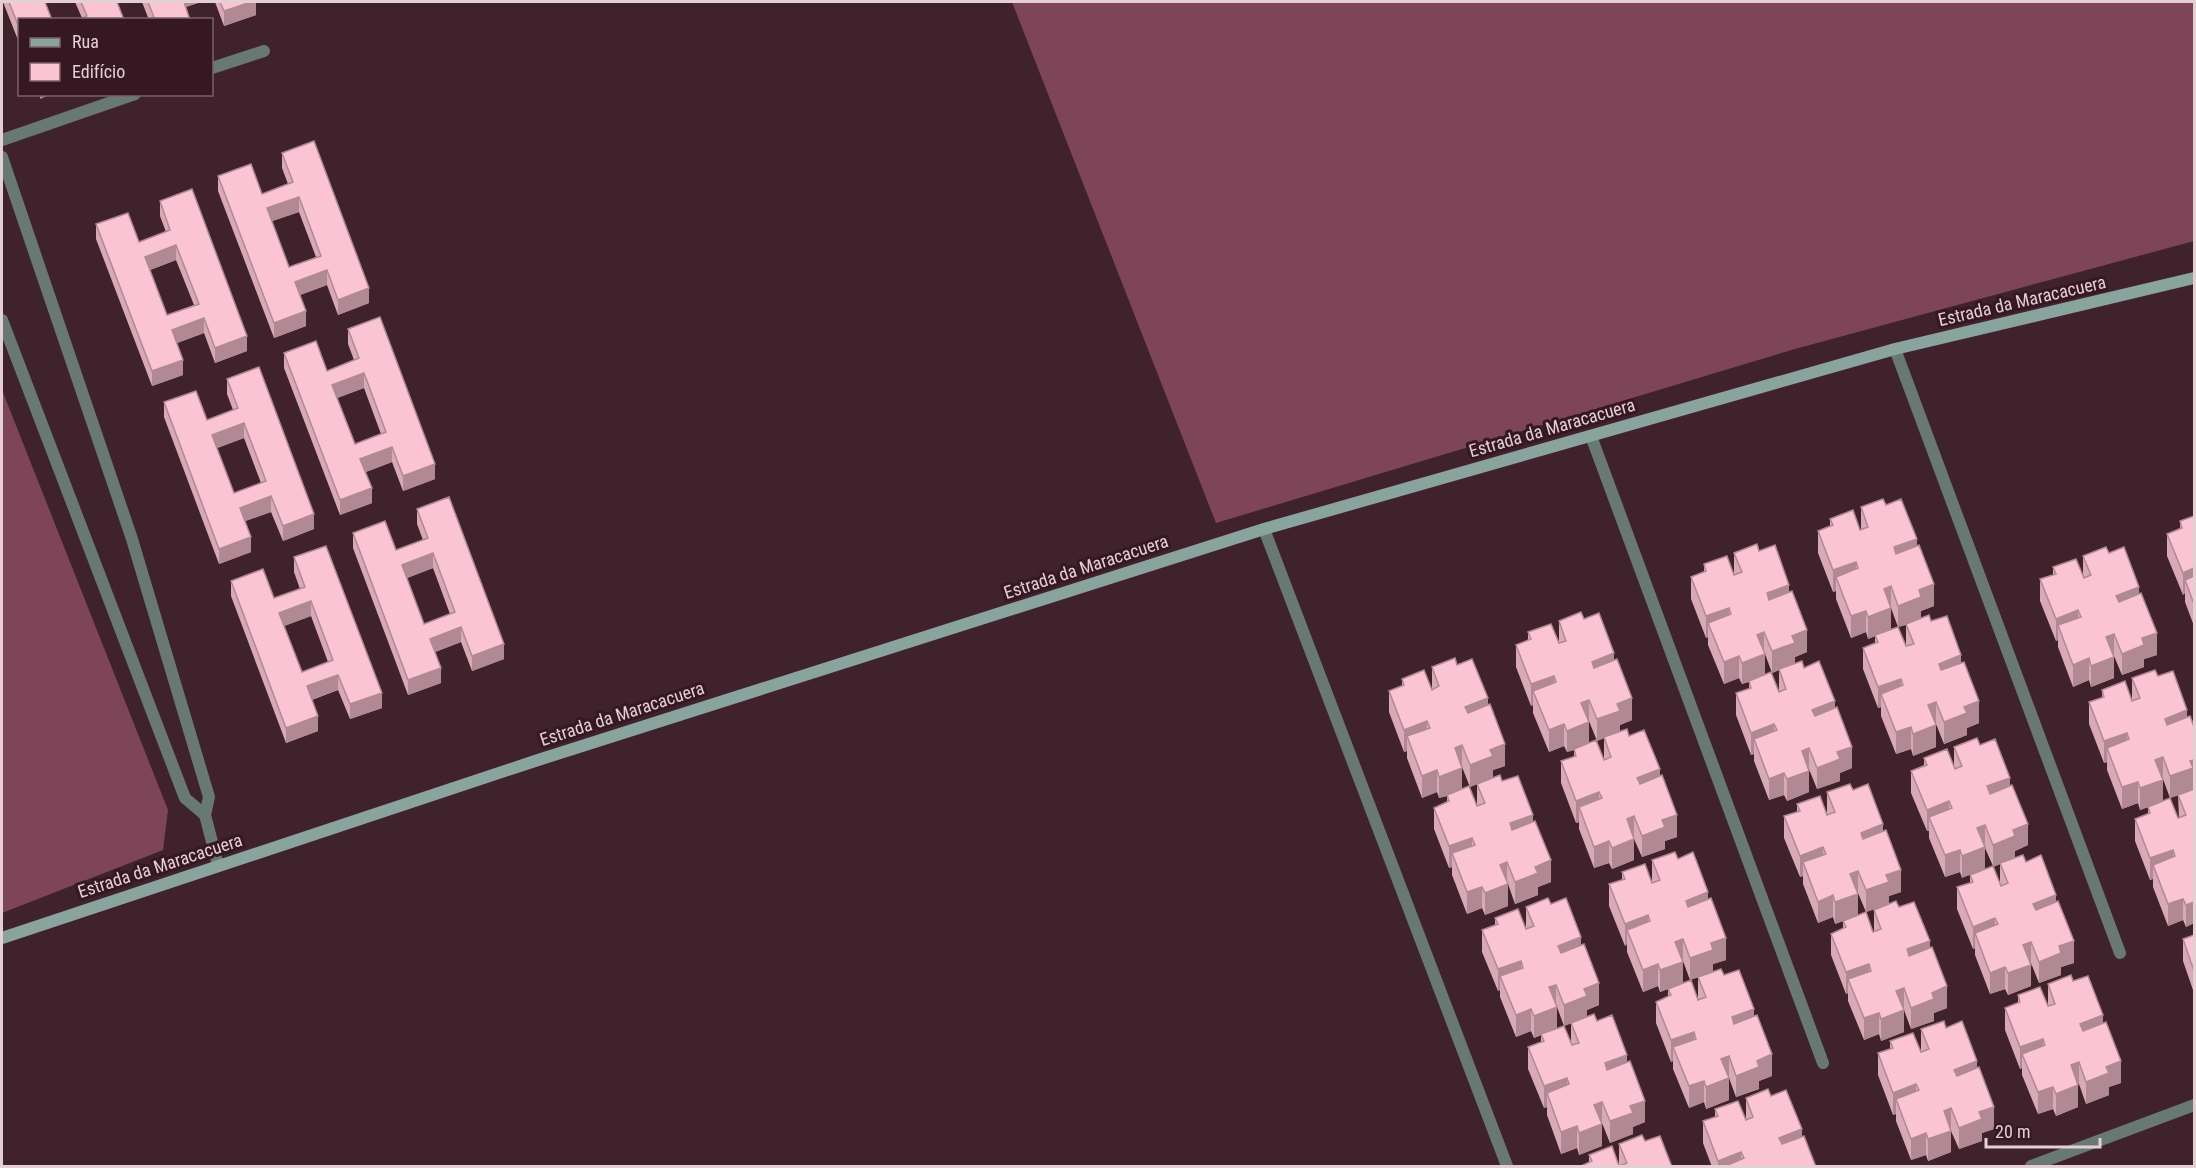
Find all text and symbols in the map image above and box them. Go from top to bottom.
legend [18,18,213,96]
text: Rua [72,31,99,52]
text: Edifício [72,61,125,82]
street label: Estrada da Maracacuera [1936,271,2108,330]
street label: Estrada da Maracacuera [1466,394,1637,461]
street label: Estrada da Maracacuera [1001,530,1171,603]
street label: Estrada da Maracacuera [537,677,707,750]
street label: Estrada da Maracacuera [75,829,245,902]
scale bar [1986,1111,2100,1149]
text: 20 m [1995,1121,2030,1142]

